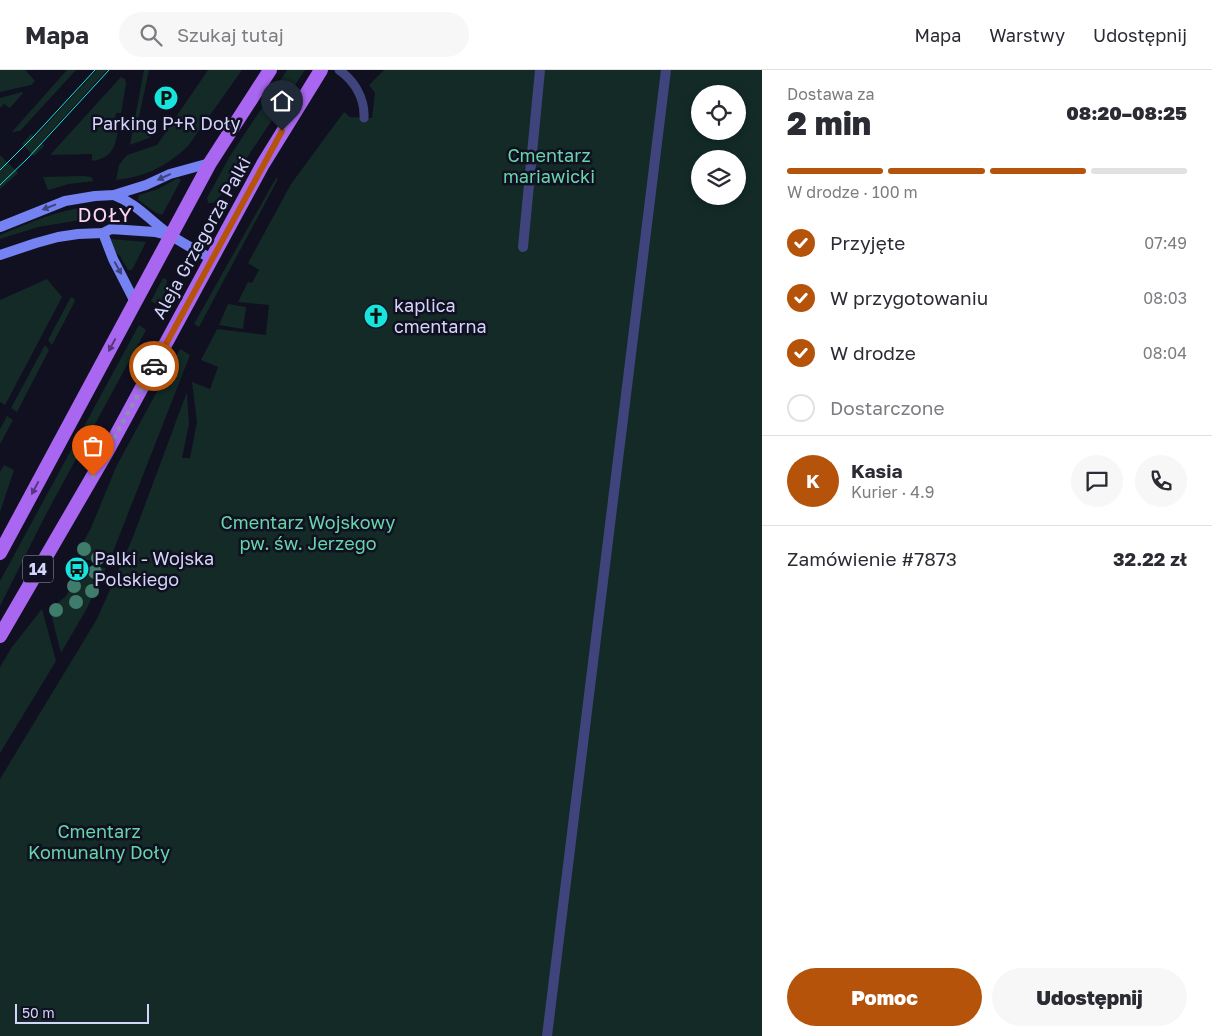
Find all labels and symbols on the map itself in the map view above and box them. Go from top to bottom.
pin [261,80,303,131]
parking icon: Parking P+R Doły [153,85,179,111]
place label: Parking P+R Doły [91,112,241,134]
park label: Cmentarz mariawicki [503,144,595,187]
street label: Aleja Grzegorza Palki [147,153,255,323]
one-way arrow [157,174,171,182]
district label: DOŁY [78,202,133,226]
one-way arrow [42,204,57,211]
one-way arrow [114,261,122,275]
place label: kaplica cmentarna [394,294,487,337]
church icon: kaplica cmentarna [363,303,389,329]
one-way arrow [108,338,116,352]
courier [129,341,179,391]
pin [72,425,114,476]
one-way arrow [31,481,39,495]
park label: Cmentarz Wojskowy pw. św. Jerzego [221,511,395,554]
place label: Palki - Wojska Polskiego [94,547,214,590]
road number: 14 [23,556,53,582]
bus stop icon: Palki - Wojska Polskiego [64,556,90,582]
park label: Cmentarz Komunalny Doły [28,820,170,863]
scale bar [15,1001,149,1024]

